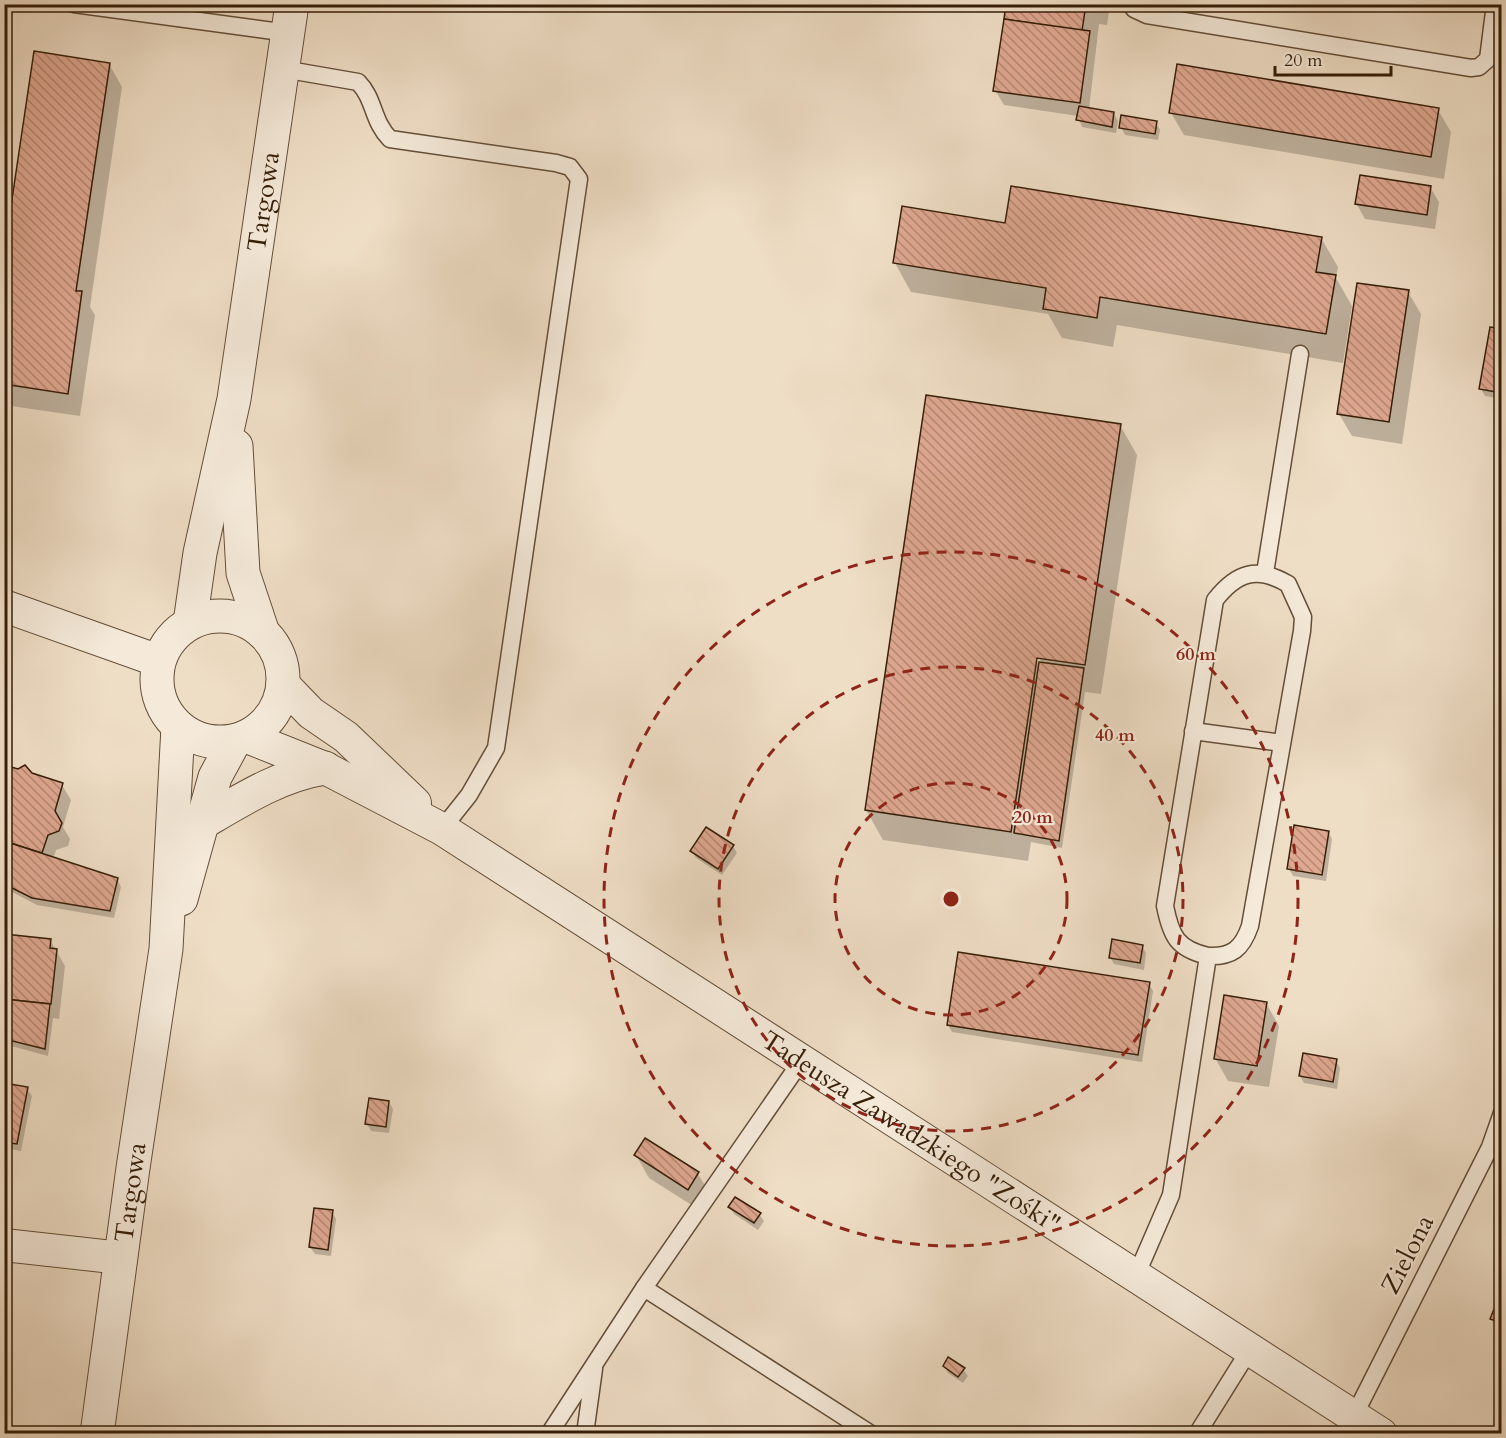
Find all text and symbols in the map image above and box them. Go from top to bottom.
scale bar [1275,39,1390,77]
text: 20 m [1284,48,1323,73]
street label: Targowa [239,149,288,254]
text: 60 m [1176,642,1216,667]
text: 40 m [1095,723,1135,748]
text: 20 m [1013,805,1053,830]
centre of rings [941,889,961,909]
street label: Tadeusza Zawadzkiego "Zośki" [755,1023,1067,1241]
street label: Targowa [106,1140,155,1244]
street label: Zielona [1373,1209,1442,1300]

